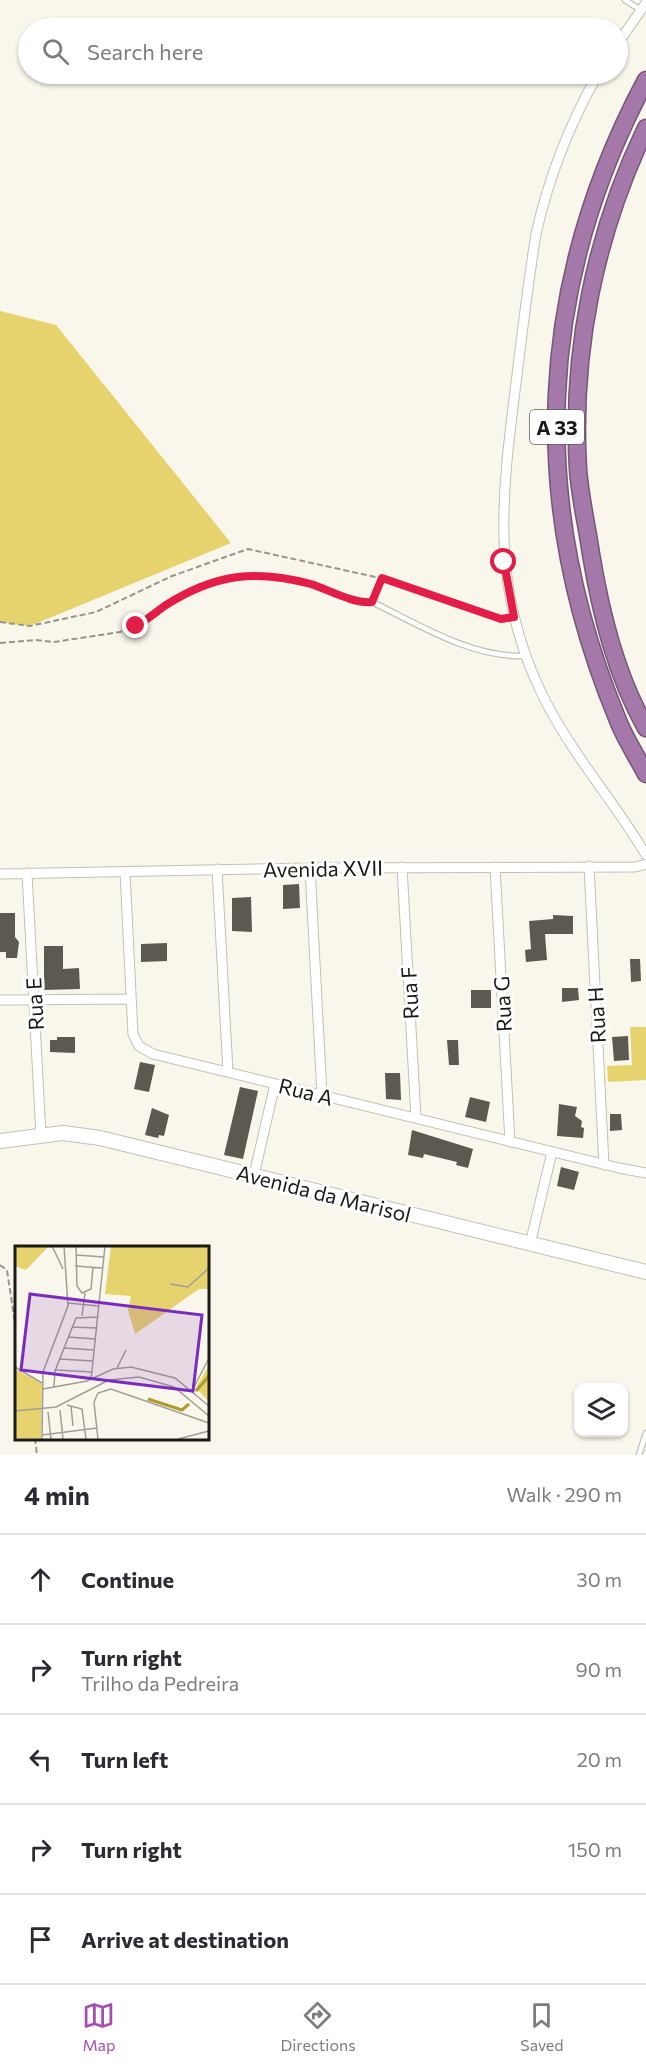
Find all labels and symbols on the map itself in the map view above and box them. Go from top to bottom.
road number: A 33 [530,410,584,444]
route start [490,548,516,574]
route end [122,612,148,638]
street label: Avenida XVII [263,854,383,882]
street label: Rua F [395,966,423,1020]
street label: Rua G [488,975,516,1033]
street label: Rua E [20,977,48,1031]
street label: Rua H [582,986,610,1044]
street label: Rua A [276,1072,336,1110]
street label: Avenida da Marisol [234,1159,414,1227]
inset map [15,1246,208,1440]

